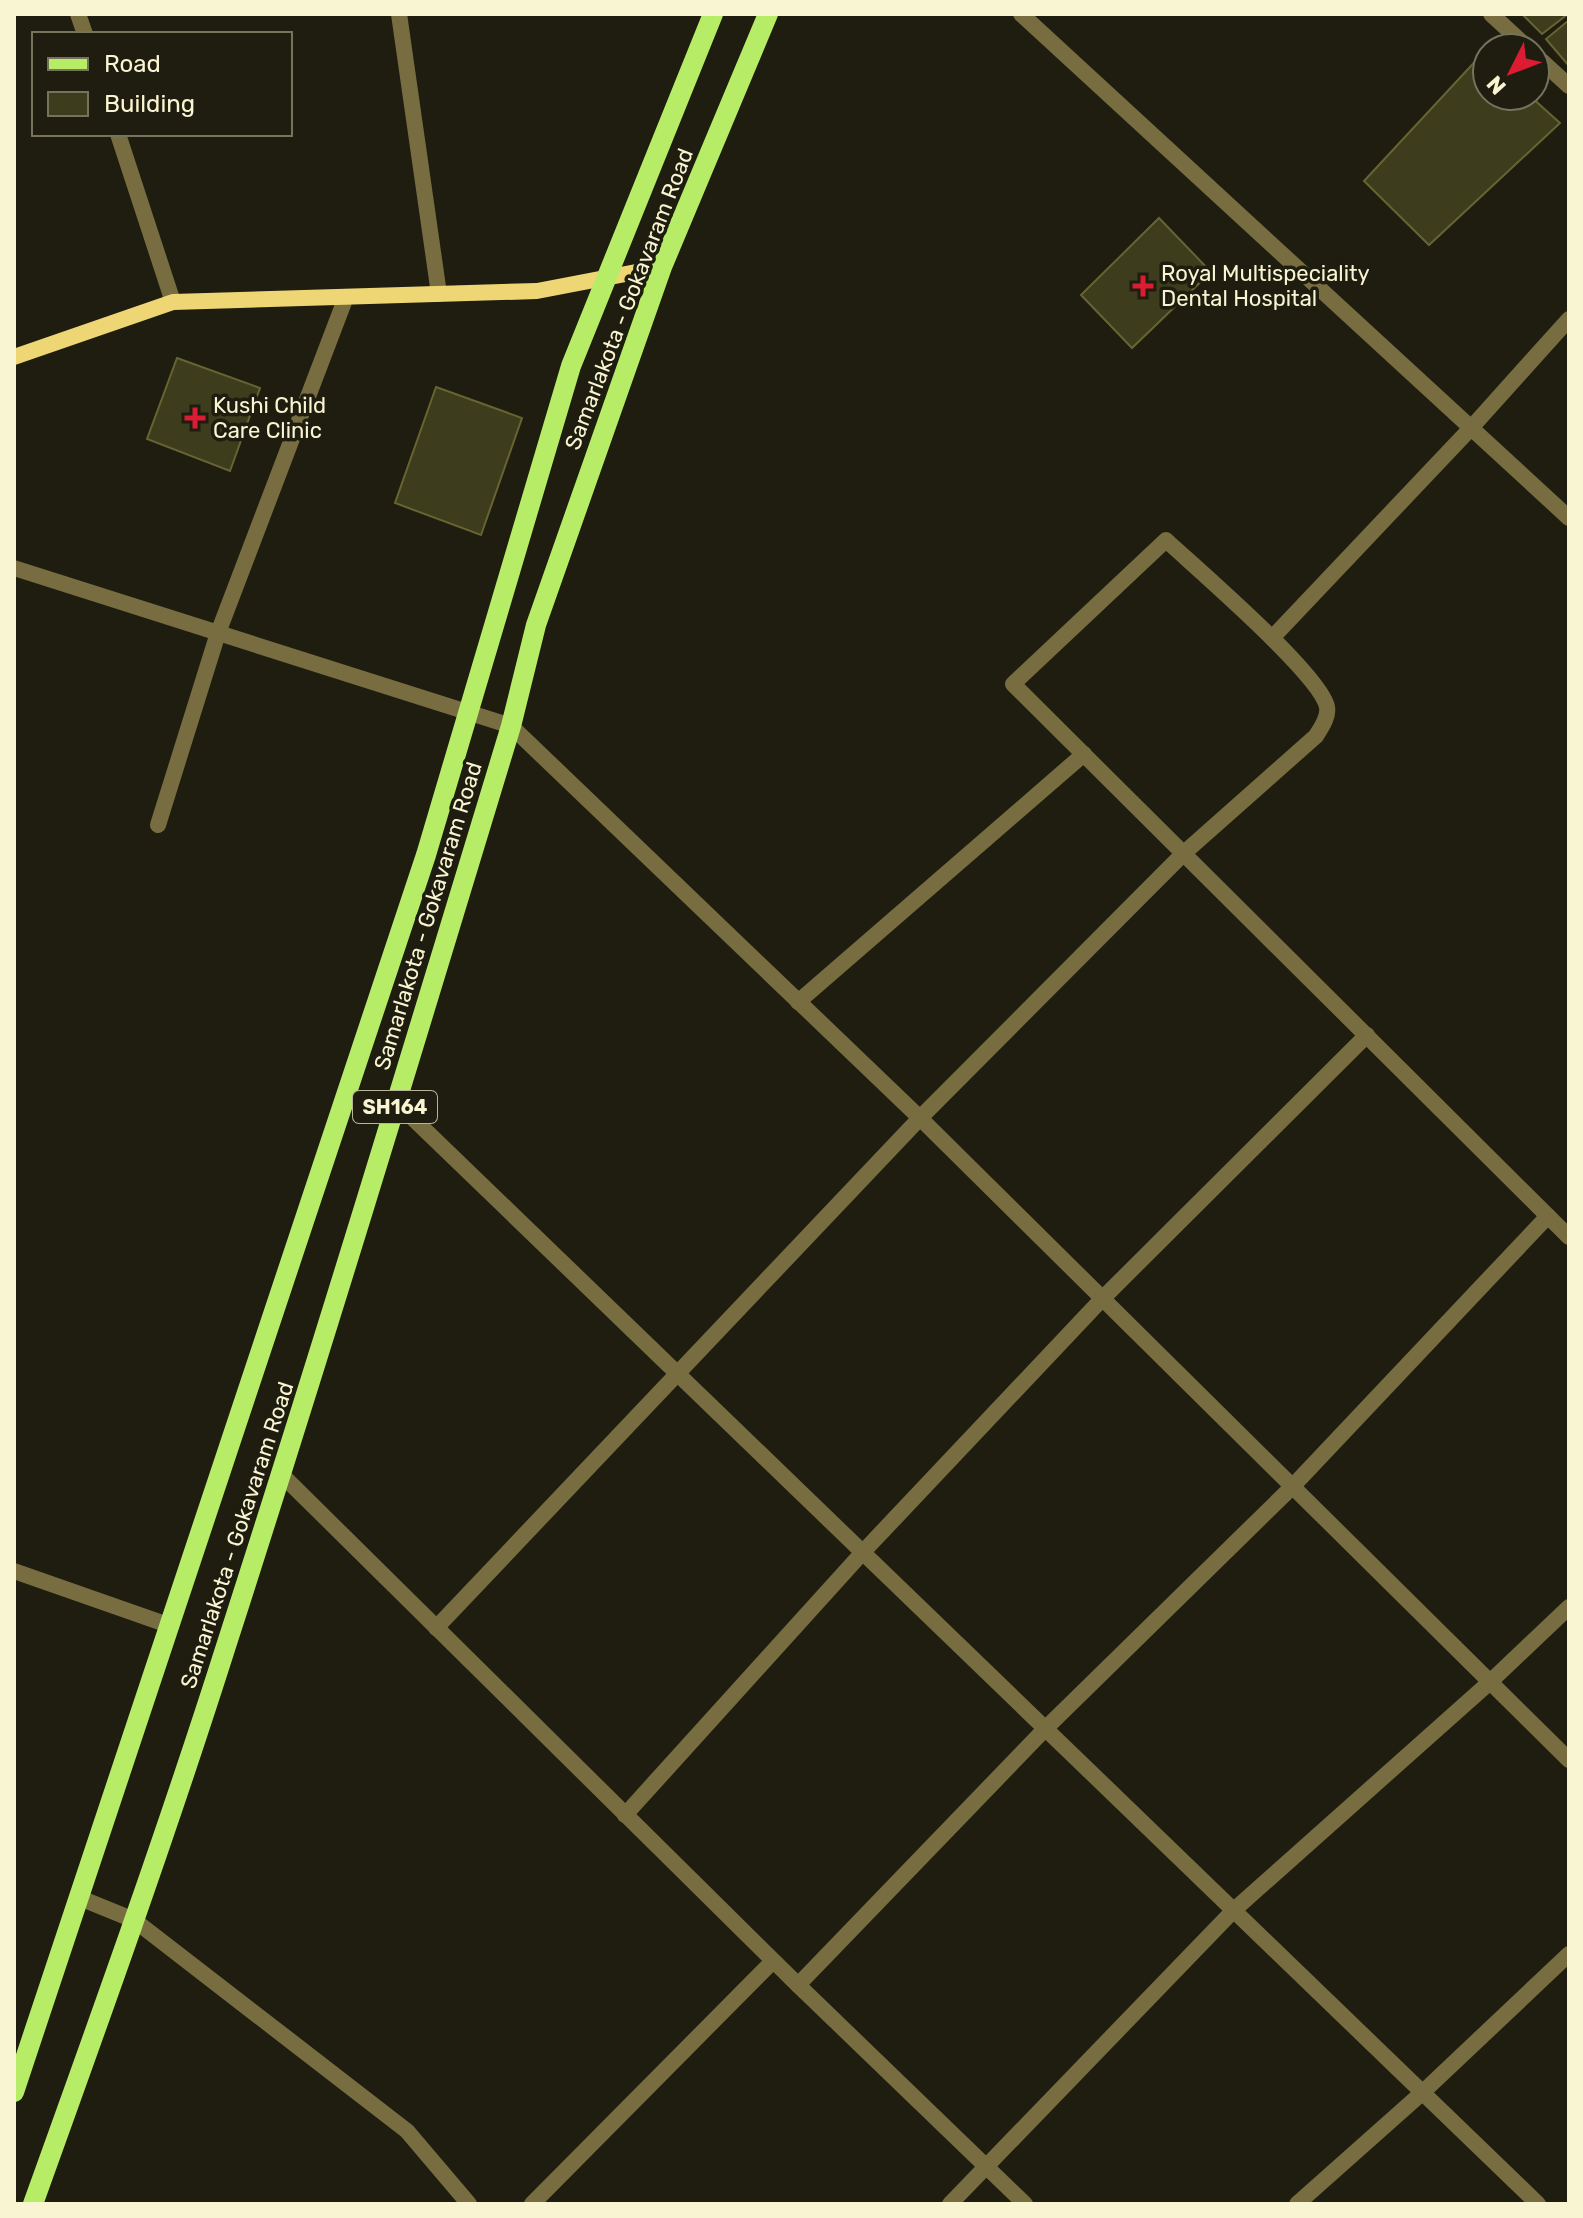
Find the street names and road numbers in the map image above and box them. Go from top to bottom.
street label: Samarlakota - Gokavaram Road [559,144,699,454]
street label: Samarlakota - Gokavaram Road [368,759,488,1073]
road number: SH164 [353,1091,437,1123]
street label: Samarlakota - Gokavaram Road [175,1378,299,1692]

